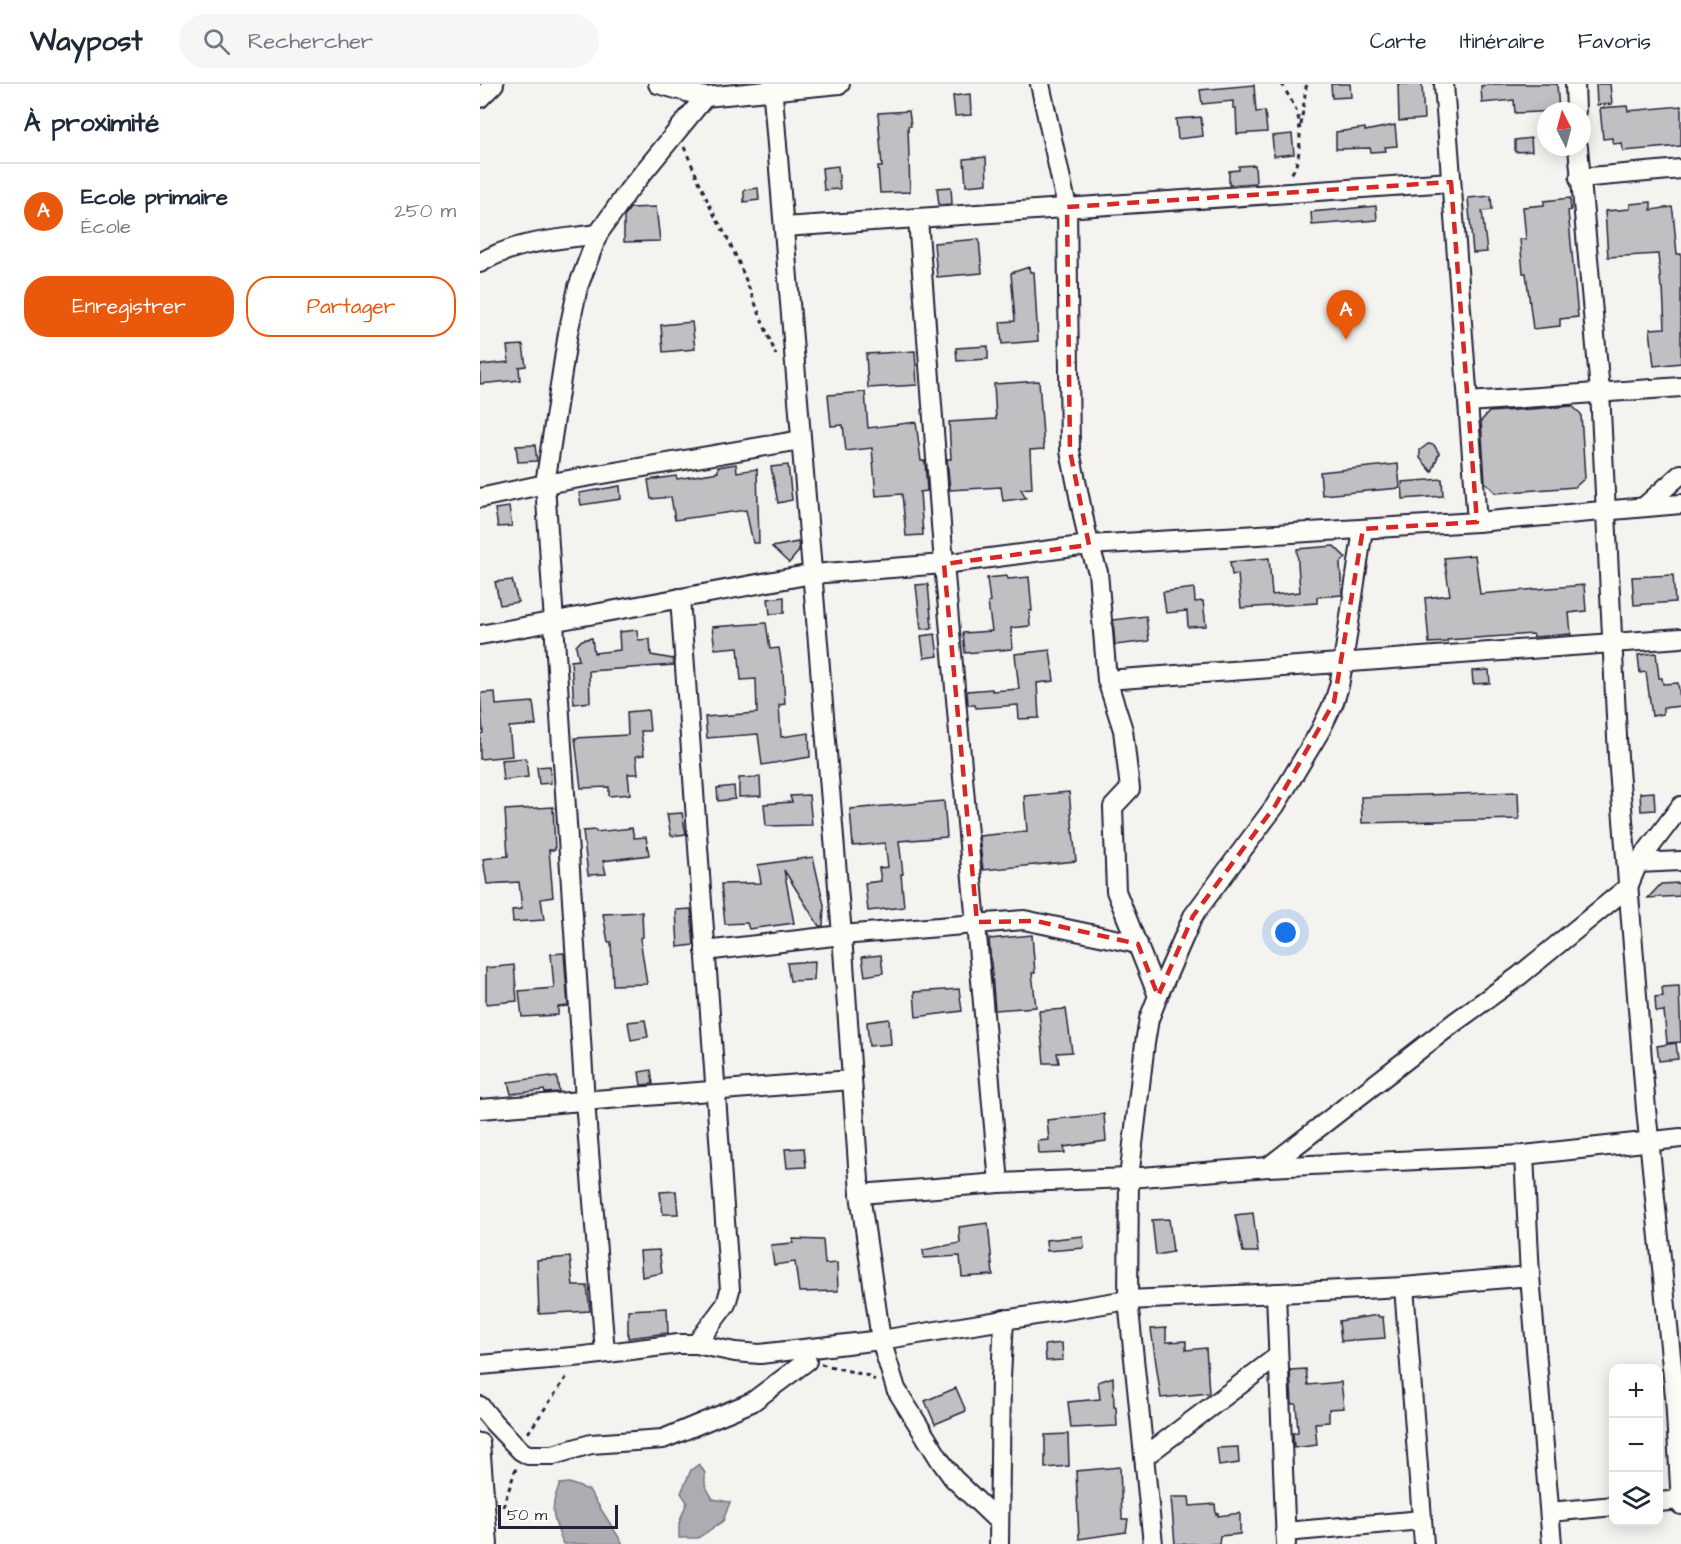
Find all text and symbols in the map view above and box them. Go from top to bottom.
search box [179,14,599,68]
text: Waypost [30,22,143,61]
icon: search [200,25,233,58]
text: Rechercher [248,26,373,57]
text: Carte [1370,27,1427,56]
text: Itinéraire [1460,27,1545,56]
text: Favoris [1578,27,1651,56]
north arrow [1537,102,1591,156]
text: À proximité [24,105,159,141]
text: Ecole primaire [81,182,228,213]
text: A [37,197,50,225]
text: 250 m [394,197,456,225]
text: École [81,213,131,241]
button: Enregistrer [24,276,234,337]
button: Partager [246,276,456,337]
pin: A [1326,290,1366,340]
your location [1271,918,1300,947]
map controls [1609,1364,1663,1526]
button: + [1609,1364,1663,1418]
button: − [1609,1418,1663,1472]
button: layers [1609,1472,1663,1526]
scale bar [498,1502,618,1530]
text: 50 m [507,1504,547,1526]

